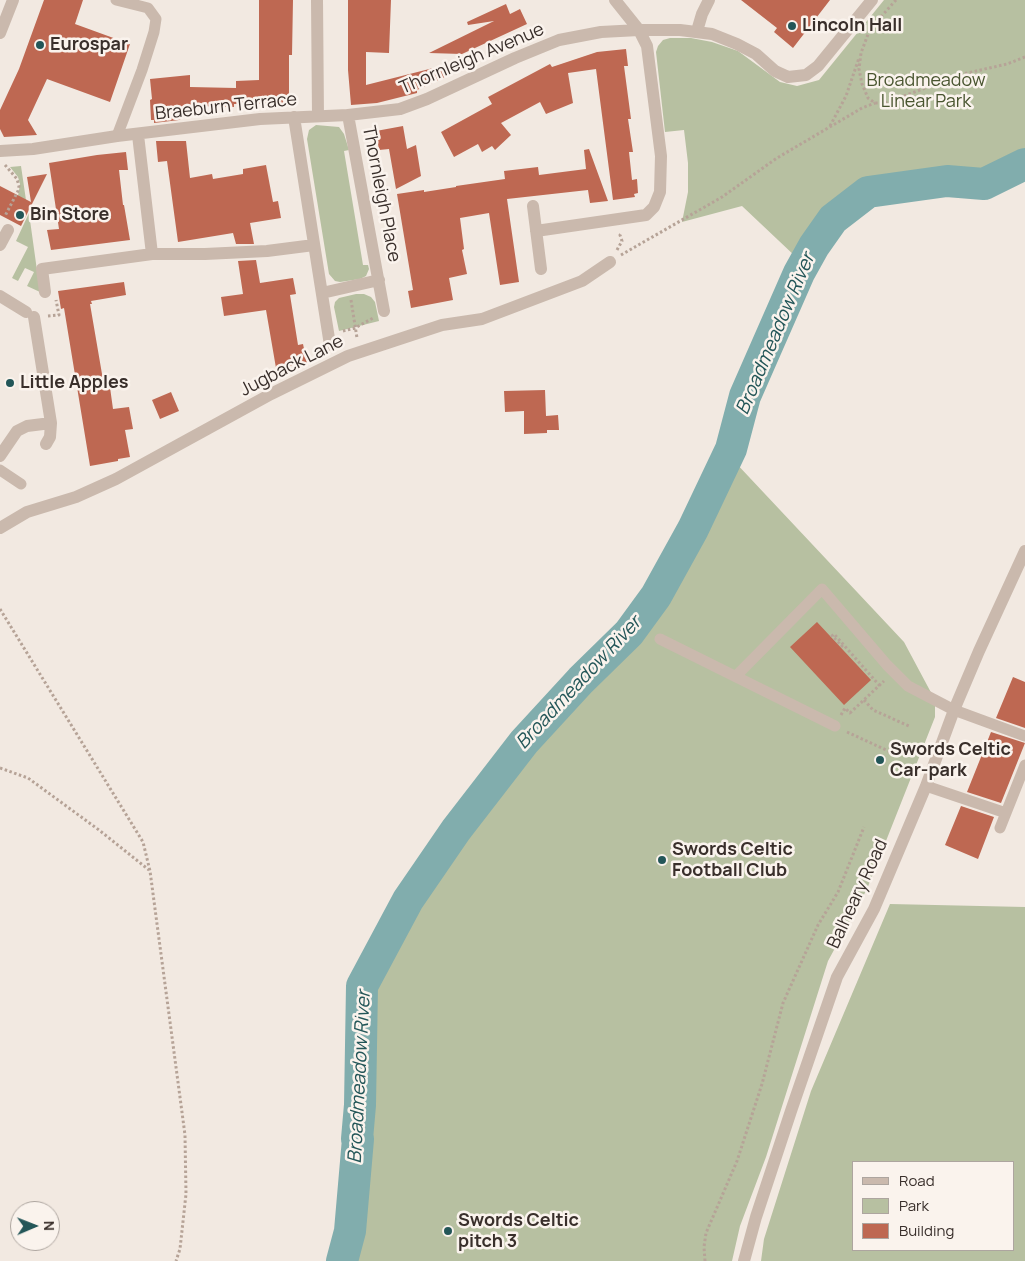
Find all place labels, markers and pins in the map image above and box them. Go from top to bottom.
place label: Lincoln Hall [802,15,902,37]
marker: Lincoln Hall [786,20,798,32]
place label: Eurospar [50,34,128,56]
marker: Eurospar [34,39,46,51]
place label: Bin Store [30,204,109,226]
marker: Bin Store [14,209,26,221]
place label: Little Apples [20,372,129,394]
marker: Little Apples [4,377,16,389]
place label: Swords Celtic Car-park [890,739,1011,782]
marker: Swords Celtic Car-park [874,754,886,766]
place label: Swords Celtic Football Club [672,839,793,882]
marker: Swords Celtic Football Club [656,854,668,866]
place label: Swords Celtic pitch 3 [458,1210,579,1252]
marker: Swords Celtic pitch 3 [442,1225,454,1237]

